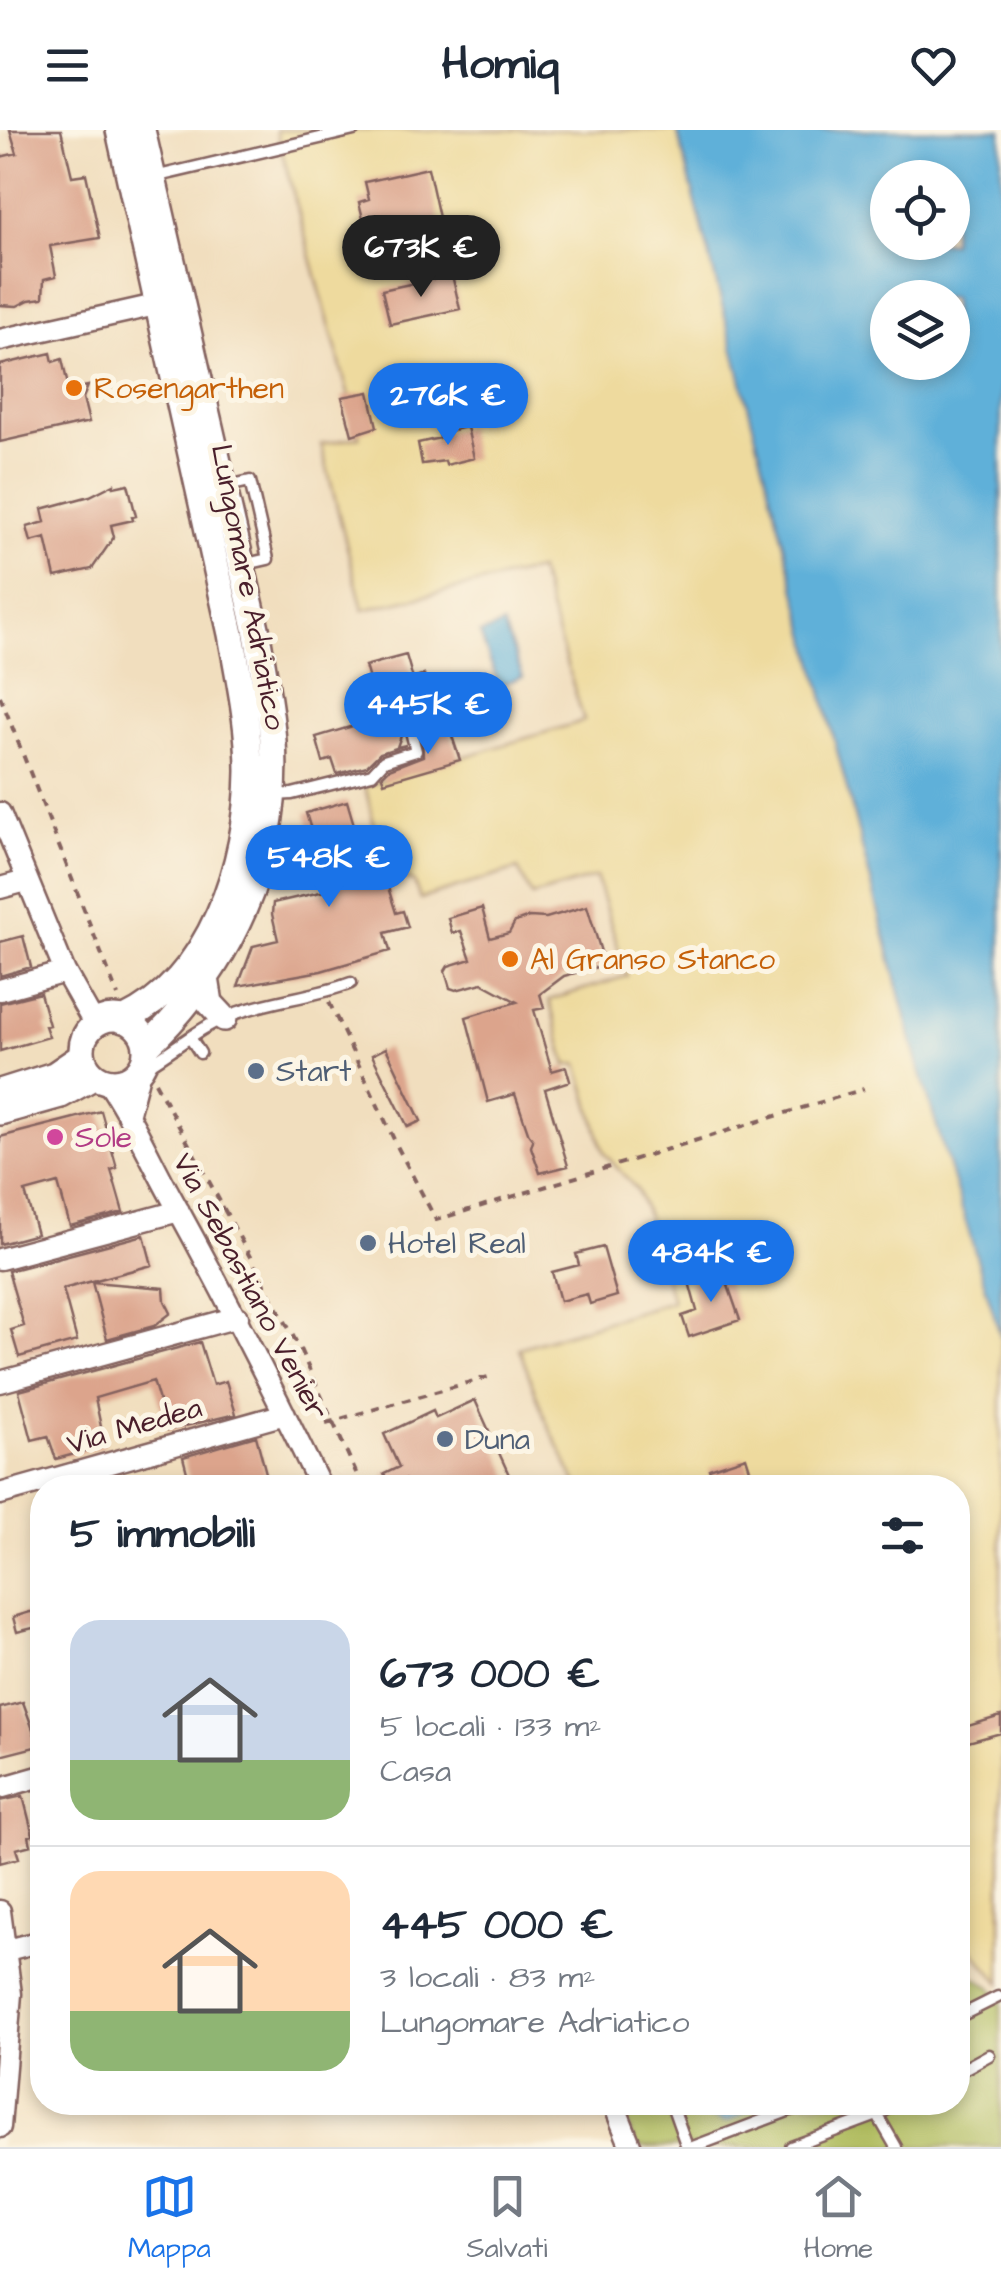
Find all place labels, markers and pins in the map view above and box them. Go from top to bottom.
pin: 673K € [340,215,502,300]
pin: 276K € [367,363,529,448]
place label: Rosengarthen [94,368,284,411]
marker: Rosengarthen [63,377,85,399]
pin: 445K € [347,672,509,757]
pin: 548K € [248,825,410,910]
place label: Al Granso Stanco [530,939,775,981]
marker: Al Granso Stanco [499,948,521,970]
place label: Start [276,1051,351,1093]
marker: Start [245,1060,267,1082]
place label: Sole [75,1117,132,1159]
marker: Sole [44,1126,66,1148]
pin: 484K € [630,1220,792,1305]
place label: Hotel Real [388,1223,526,1265]
marker: Hotel Real [357,1232,379,1254]
place label: Duna [465,1419,530,1461]
marker: Duna [434,1428,456,1450]

